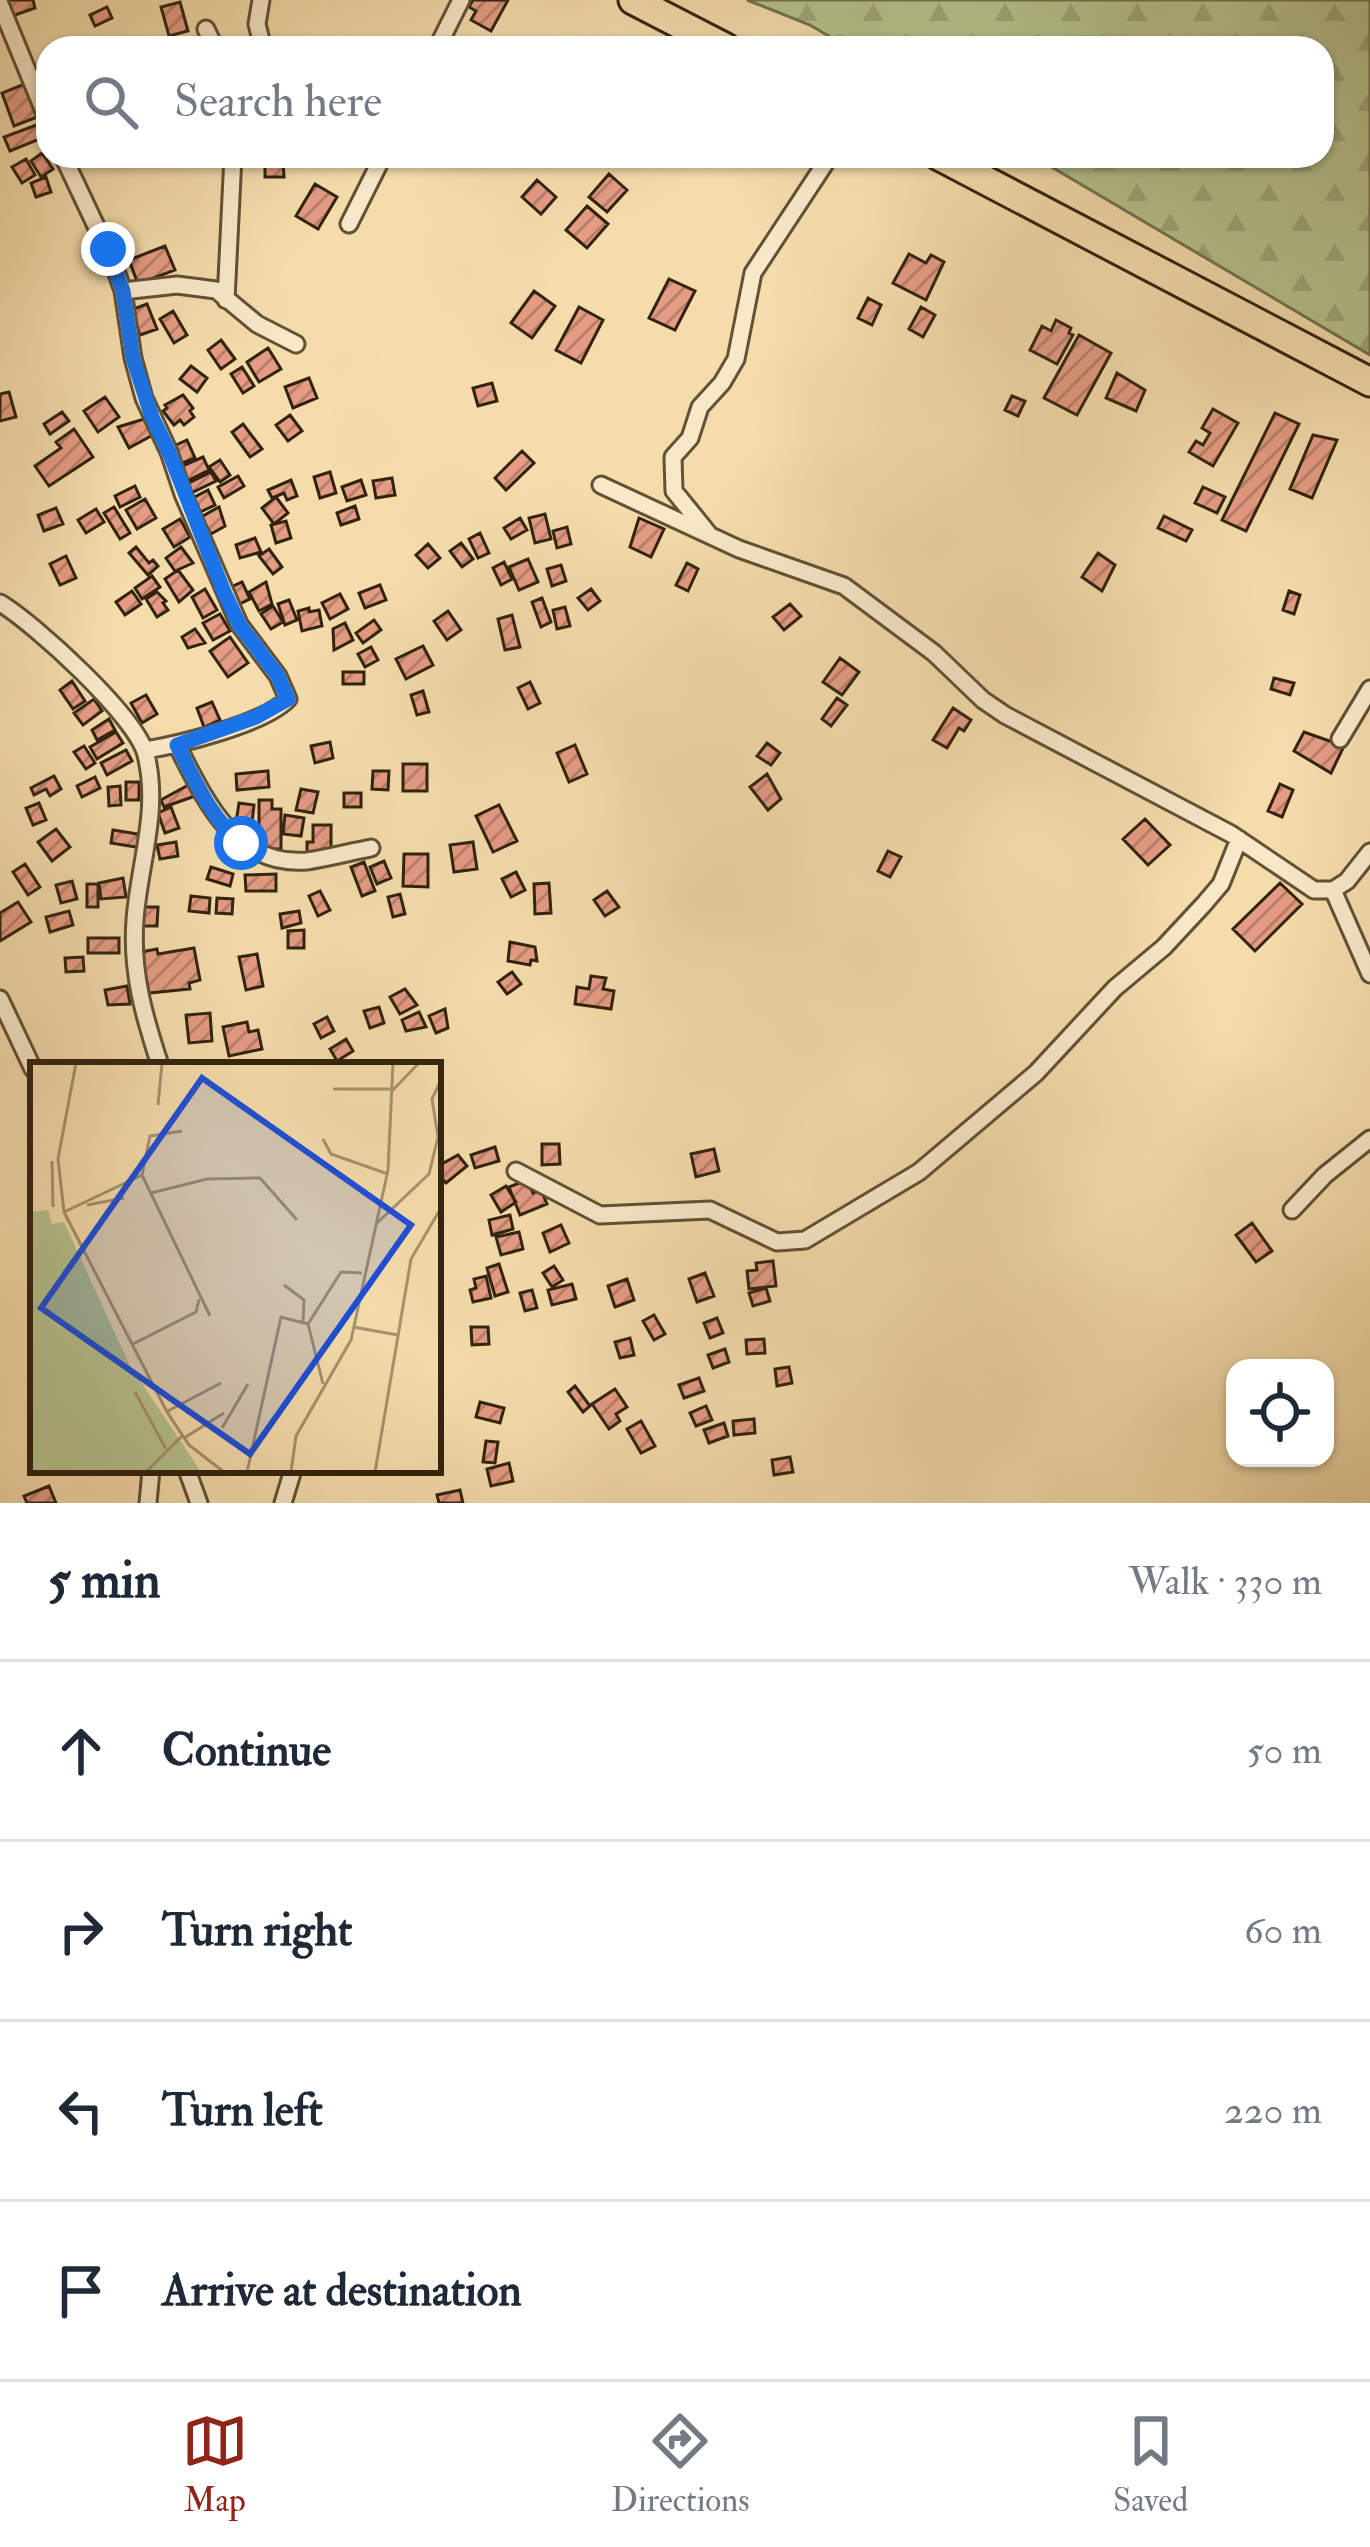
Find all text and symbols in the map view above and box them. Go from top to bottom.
search box [36,36,1334,168]
icon: search [78,69,144,135]
text: Search here [174,74,382,130]
route end [81,222,135,276]
route start [214,816,268,870]
inset map [30,1062,441,1473]
map controls [1226,1359,1334,1467]
button: locate [1226,1359,1334,1467]
text: 5 min [48,1549,161,1613]
text: Walk · 330 m [1129,1557,1322,1606]
icon: ahead [48,1718,114,1784]
text: Continue [162,1723,331,1779]
text: 50 m [1247,1726,1322,1775]
icon: right [48,1898,114,1964]
text: Turn right [162,1903,352,1959]
text: 60 m [1244,1906,1322,1955]
icon: left [48,2078,114,2144]
text: Turn left [162,2083,323,2139]
text: 220 m [1224,2086,1322,2135]
icon: arrive [48,2258,114,2324]
text: Arrive at destination [162,2263,522,2319]
tab: Map [182,2408,248,2521]
tab: Directions [611,2408,750,2521]
tab: Saved [1113,2408,1188,2521]

